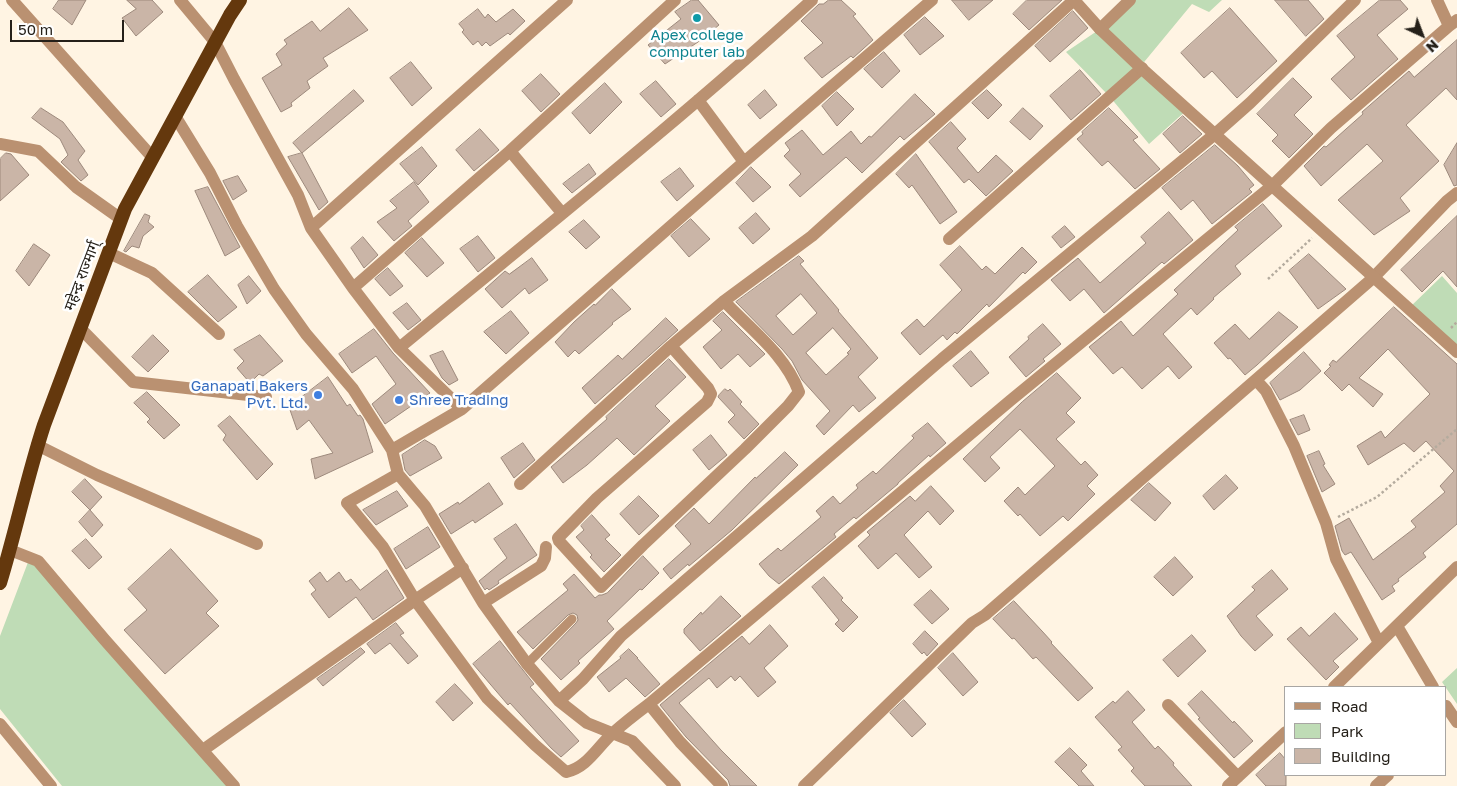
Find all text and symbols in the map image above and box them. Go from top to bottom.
scale bar [12,10,126,42]
north arrow [1397,10,1447,60]
marker: Apex college computer lab [691,12,703,24]
text: 50 m [18,20,53,38]
place label: Apex college computer lab [649,26,745,61]
text: N [1423,36,1442,56]
street label: महेन्द्र राज्मार्ग् [60,239,104,313]
place label: Ganapati Bakers Pvt. Ltd. [191,377,308,412]
marker: Ganapati Bakers Pvt. Ltd. [312,389,324,401]
place label: Shree Trading [409,391,508,409]
marker: Shree Trading [393,394,405,406]
legend [1284,686,1447,776]
text: Road [1331,697,1368,715]
text: Park [1331,722,1363,740]
text: Building [1331,747,1391,765]

